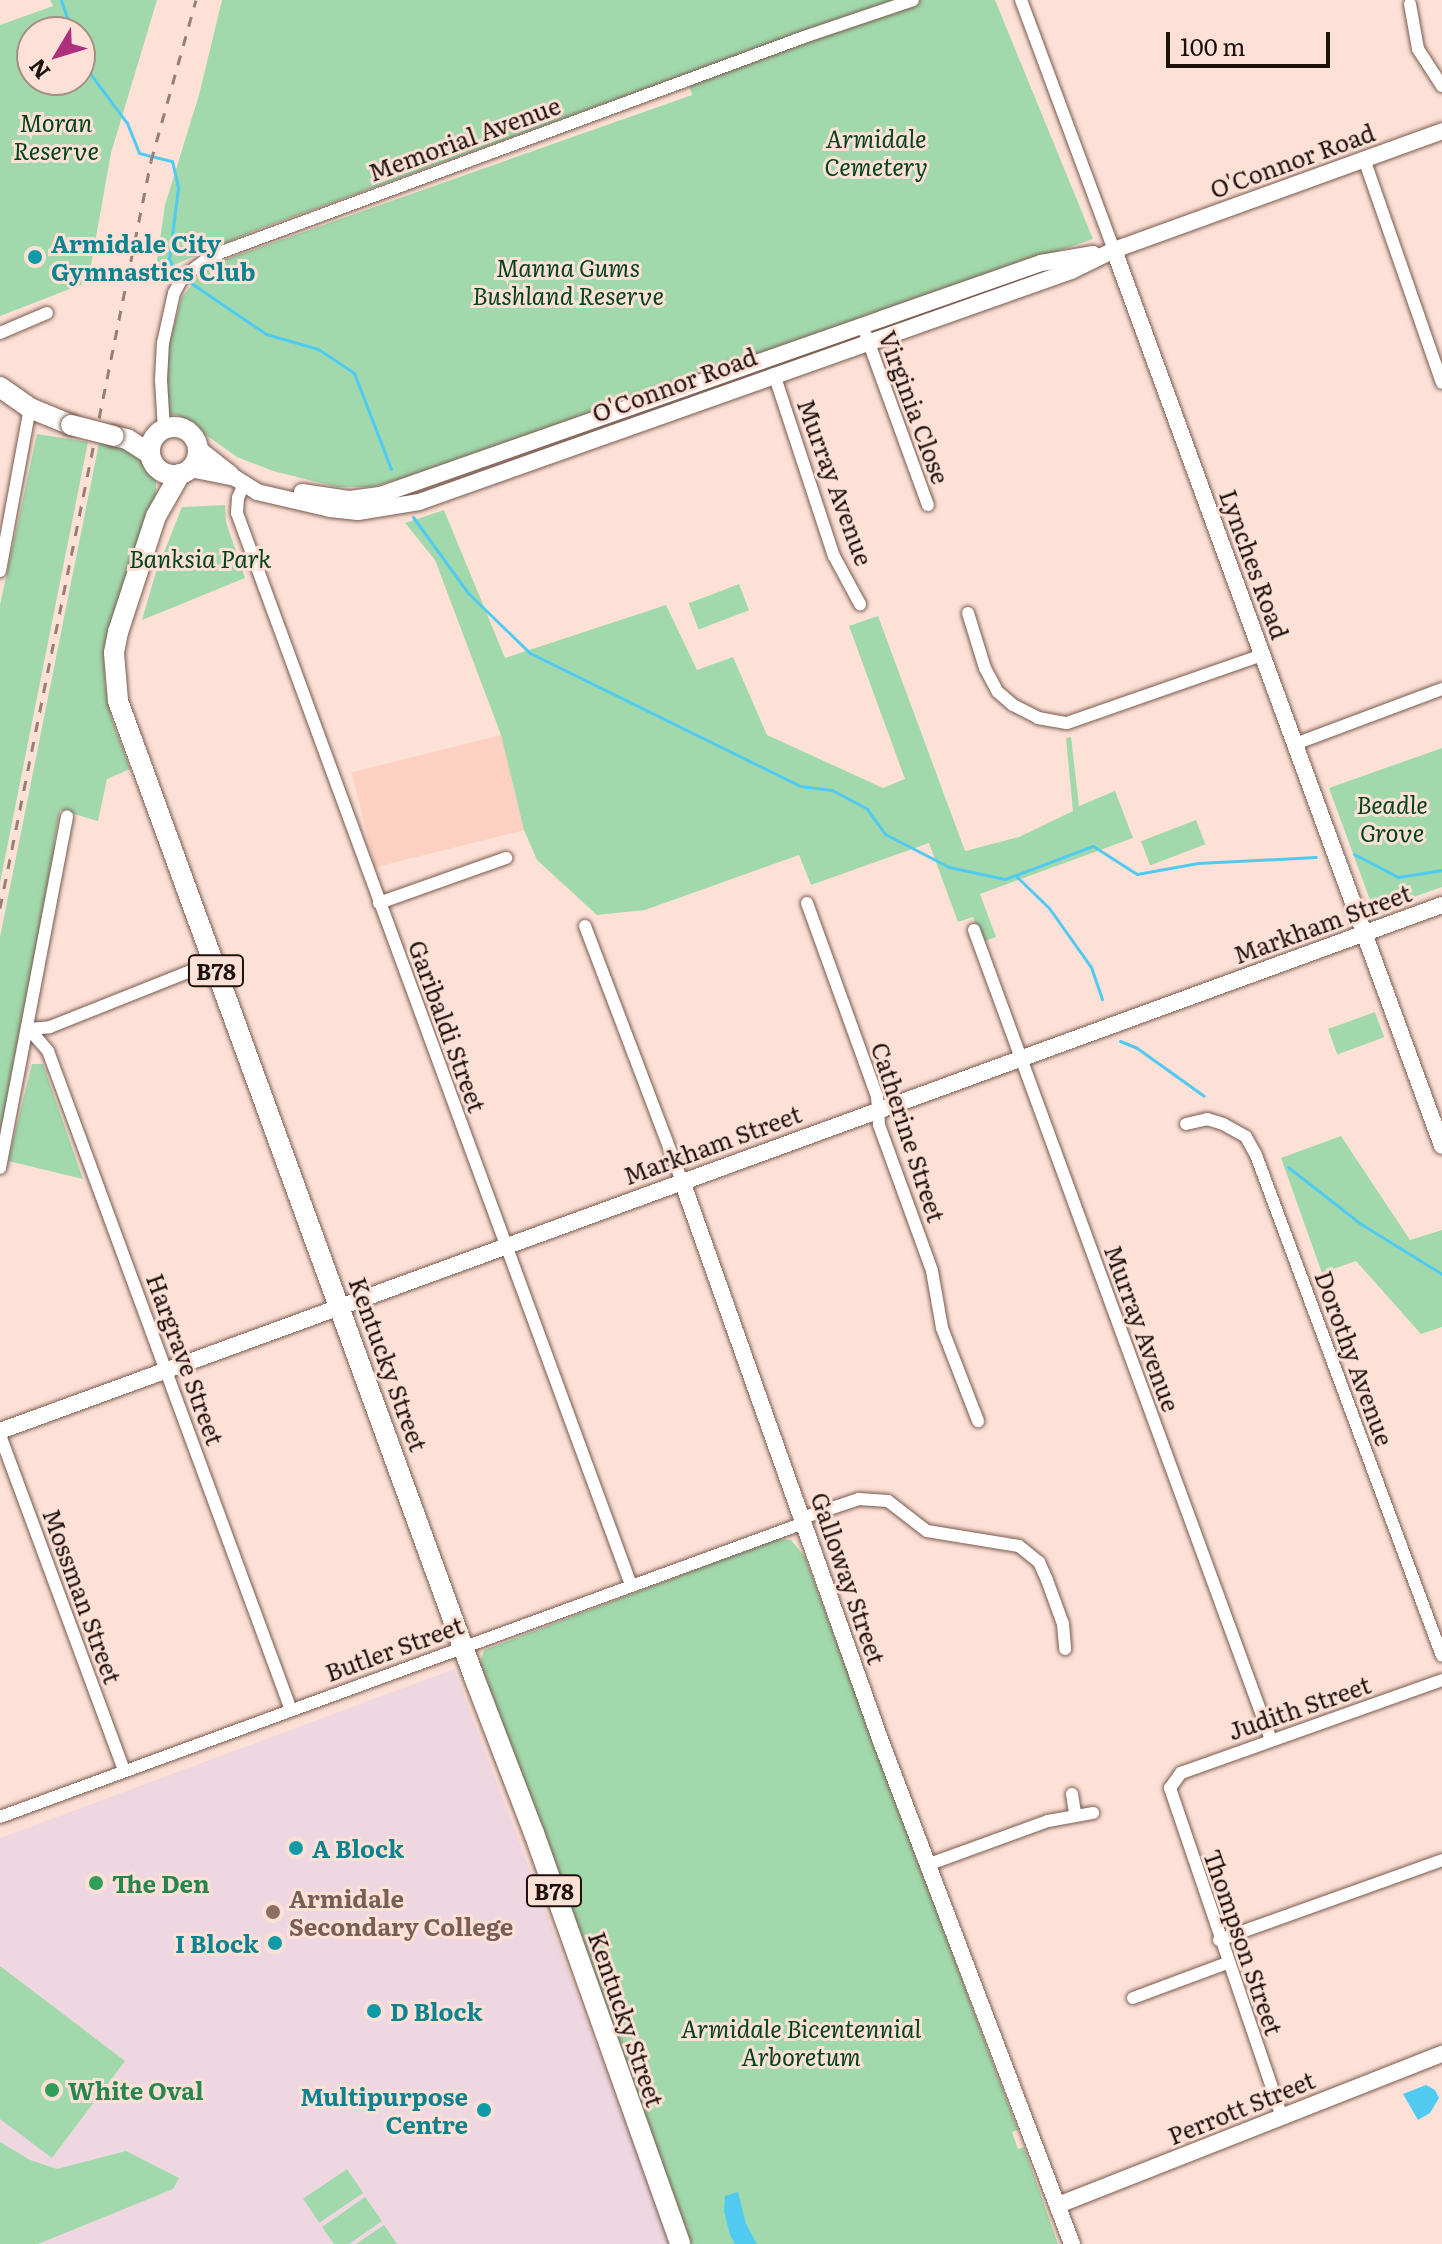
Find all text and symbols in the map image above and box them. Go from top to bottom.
north arrow [16,16,96,96]
scale bar [1170,16,1334,66]
text: 100 m [1180,28,1246,63]
text: N [20,52,57,87]
street label: Memorial Avenue [364,90,564,186]
park label: Moran Reserve [13,108,99,164]
street label: O'Connor Road [1206,117,1378,203]
park label: Armidale Cemetery [824,124,928,180]
place label: Armidale City Gymnastics Club [51,229,255,285]
marker: Armidale City Gymnastics Club [26,248,44,266]
park label: Manna Gums Bushland Reserve [472,253,664,309]
street label: Virginia Close [874,326,956,488]
street label: O'Connor Road [588,341,760,427]
street label: Murray Avenue [792,395,880,569]
street label: Lynches Road [1215,485,1295,643]
park label: Banksia Park [129,544,271,572]
park label: Beadle Grove [1356,790,1428,846]
street label: Markham Street [1229,877,1415,969]
street label: Garibaldi Street [404,936,492,1116]
road number: B78 [186,953,246,989]
street label: Catherine Street [866,1038,952,1226]
street label: Markham Street [619,1098,805,1190]
street label: Murray Avenue [1099,1241,1187,1415]
street label: Dorothy Avenue [1310,1267,1400,1449]
street label: Hargrave Street [142,1269,230,1449]
street label: Kentucky Street [344,1273,434,1455]
street label: Galloway Street [806,1488,892,1668]
street label: Mossman Street [38,1504,128,1688]
street label: Butler Street [321,1610,467,1686]
street label: Judith Street [1224,1669,1374,1745]
place label: A Block [312,1834,404,1862]
marker: A Block [287,1839,305,1857]
street label: Thompson Street [1199,1845,1289,2039]
place label: The Den [112,1869,210,1897]
road number: B78 [524,1873,584,1909]
marker: The Den [87,1874,105,1892]
place label: Armidale Secondary College [289,1884,513,1940]
marker: Armidale Secondary College [264,1903,282,1921]
street label: Kentucky Street [584,1928,670,2110]
place label: I Block [175,1929,259,1957]
marker: I Block [266,1934,284,1952]
place label: D Block [390,1997,483,2025]
marker: D Block [365,2002,383,2020]
park label: Armidale Bicentennial Arboretum [681,2014,921,2070]
street label: Perrott Street [1163,2064,1319,2150]
place label: White Oval [68,2076,204,2104]
marker: White Oval [43,2081,61,2099]
place label: Multipurpose Centre [300,2082,468,2138]
marker: Multipurpose Centre [475,2101,493,2119]

